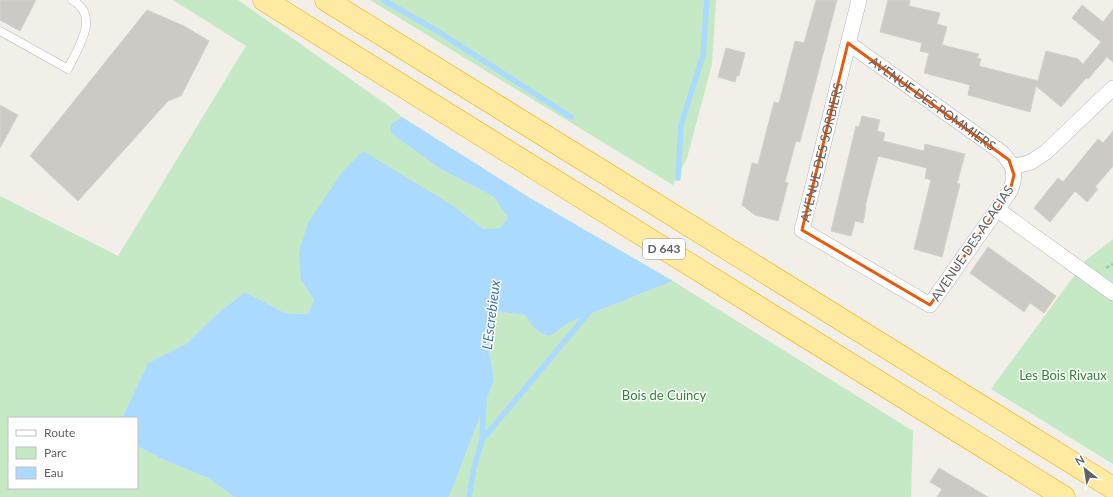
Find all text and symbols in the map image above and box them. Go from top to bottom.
street label: AVENUE DES POMMIERS [866,53,999,154]
street label: AVENUE DES SORBIERS [796,81,846,224]
street label: AVENUE DES ACACIAS [927,182,1017,304]
road number: D 643 [643,239,685,259]
water label: L'Escrebieux [478,279,503,351]
park label: Les Bois Rivaux [1019,367,1107,383]
park label: Bois de Cuincy [622,387,706,403]
legend [8,417,138,489]
text: Route [44,425,75,440]
text: Parc [44,445,67,460]
north arrow [1065,449,1105,489]
text: N [1073,452,1087,468]
text: Eau [44,465,64,480]

